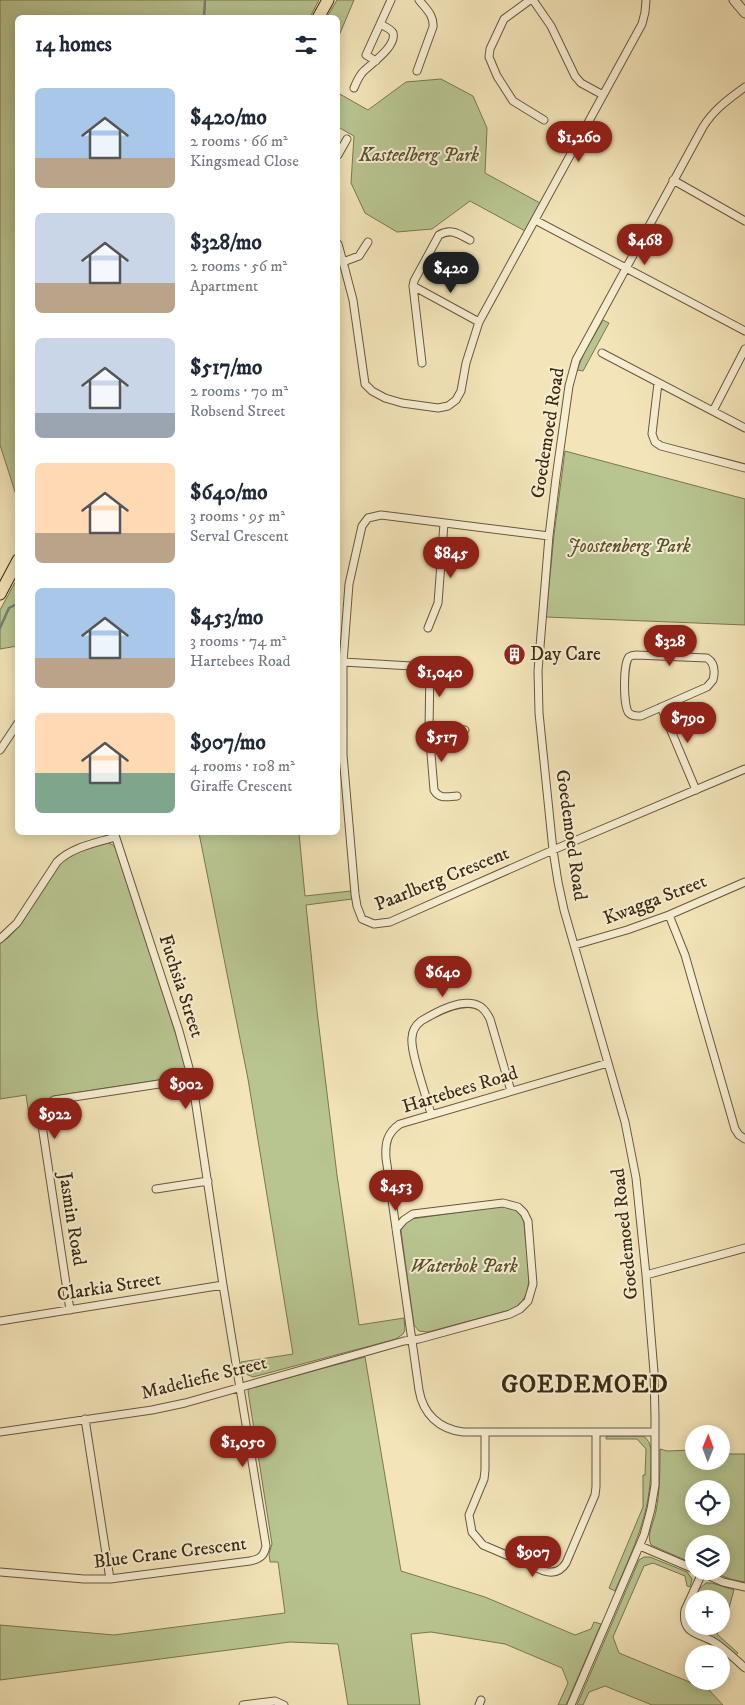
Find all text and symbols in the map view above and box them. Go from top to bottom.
icon: filters [292,31,320,59]
text: 14 homes [35,32,112,58]
text: $420/mo [190,105,267,131]
icon: home [75,108,135,168]
pin: $1,260 [538,120,620,163]
text: $1,260 [557,127,601,147]
text: 2 rooms · 66 m² [190,131,288,151]
park label: Kasteelberg Park [358,144,479,167]
text: Kingsmead Close [190,151,299,171]
pin: $468 [615,224,675,266]
text: $328/mo [190,230,262,256]
text: $468 [628,230,662,250]
icon: home [75,233,135,293]
pin: $420 [421,252,481,294]
text: 2 rooms · 56 m² [190,256,287,276]
text: $420 [434,258,468,278]
text: Apartment [190,276,258,296]
text: $517/mo [190,355,262,381]
icon: home [75,358,135,418]
street label: Goedemoed Road [526,366,570,500]
text: 2 rooms · 70 m² [190,381,288,401]
text: Robsend Street [190,401,285,421]
text: $640/mo [190,480,267,506]
icon: home [75,483,135,543]
text: 3 rooms · 95 m² [190,506,285,526]
text: Serval Crescent [190,526,289,546]
park label: Joostenberg Park [567,535,691,558]
pin: $845 [421,536,481,579]
text: $845 [434,543,468,563]
text: $453/mo [190,605,263,631]
icon: home [75,608,135,668]
pin: $328 [640,624,700,667]
text: 3 rooms · 74 m² [190,631,287,651]
text: $328 [655,631,685,651]
building icon: Day Care [502,642,526,666]
place label: Day Care [530,643,601,666]
text: Hartebees Road [190,651,291,671]
pin: $1,040 [399,656,481,698]
text: $1,040 [417,662,463,682]
pin: $790 [658,702,718,744]
text: $790 [671,708,705,728]
pin: $517 [412,720,472,763]
text: $517 [427,727,457,747]
text: $907/mo [190,730,266,756]
icon: home [75,733,135,793]
text: 4 rooms · 108 m² [190,756,295,776]
street label: Goedemoed Road [550,768,592,902]
text: Giraffe Crescent [190,776,292,796]
street label: Paarlberg Crescent [371,842,513,916]
street label: Kwagga Street [600,870,710,930]
street label: Fuchsia Street [154,932,208,1040]
pin: $640 [413,956,473,998]
text: $640 [426,962,460,982]
street label: Hartebees Road [400,1061,521,1118]
pin: $902 [156,1068,216,1110]
text: $902 [169,1074,203,1094]
pin: $922 [25,1098,85,1140]
text: $922 [39,1104,71,1124]
street label: Goedemoed Road [607,1167,643,1301]
street label: Jasmin Road [53,1169,91,1268]
pin: $453 [366,1170,426,1212]
text: $453 [380,1176,412,1196]
park label: Waterbok Park [410,1255,518,1278]
street label: Clarkia Street [55,1267,163,1307]
street label: Madeliefie Street [139,1351,269,1405]
district label: GOEDEMOED [501,1370,669,1400]
north arrow [685,1425,730,1470]
map controls [685,1425,730,1690]
pin: $1,050 [202,1426,284,1468]
text: $1,050 [221,1432,265,1452]
button: locate [685,1480,730,1525]
street label: Blue Crane Crescent [92,1532,248,1574]
button: layers [685,1535,730,1580]
pin: $907 [503,1536,563,1578]
text: $907 [516,1542,550,1562]
button: + [685,1590,730,1635]
button: − [685,1645,730,1690]

